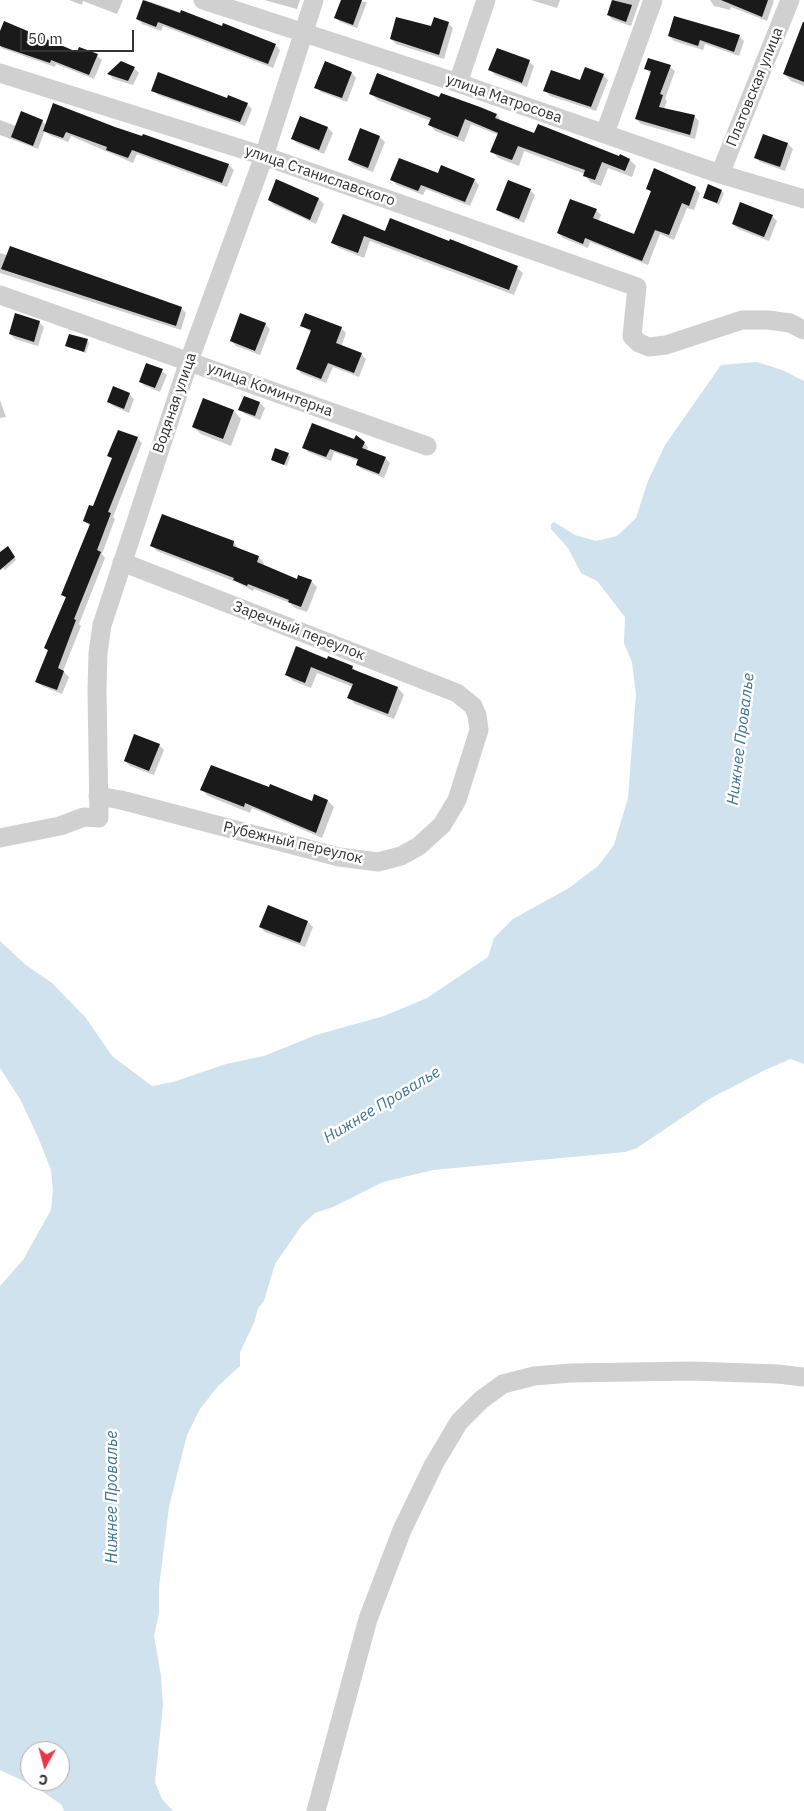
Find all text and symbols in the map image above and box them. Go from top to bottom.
scale bar [22,20,136,52]
street label: Платовская улица [723,25,787,149]
text: 50 m [28,29,63,48]
street label: улица Матросова [444,71,564,127]
street label: улица Станиславского [242,142,398,210]
street label: Водяная улица [149,350,201,456]
street label: улица Коминтерна [205,359,335,421]
street label: Заречный переулок [230,598,368,664]
water label: Нижнее Провалье [723,672,759,806]
street label: Рубежный переулок [221,818,365,868]
water label: Нижнее Провалье [320,1063,444,1147]
water label: Нижнее Провалье [102,1431,122,1563]
north arrow [20,1741,70,1791]
text: С [38,1770,49,1789]

